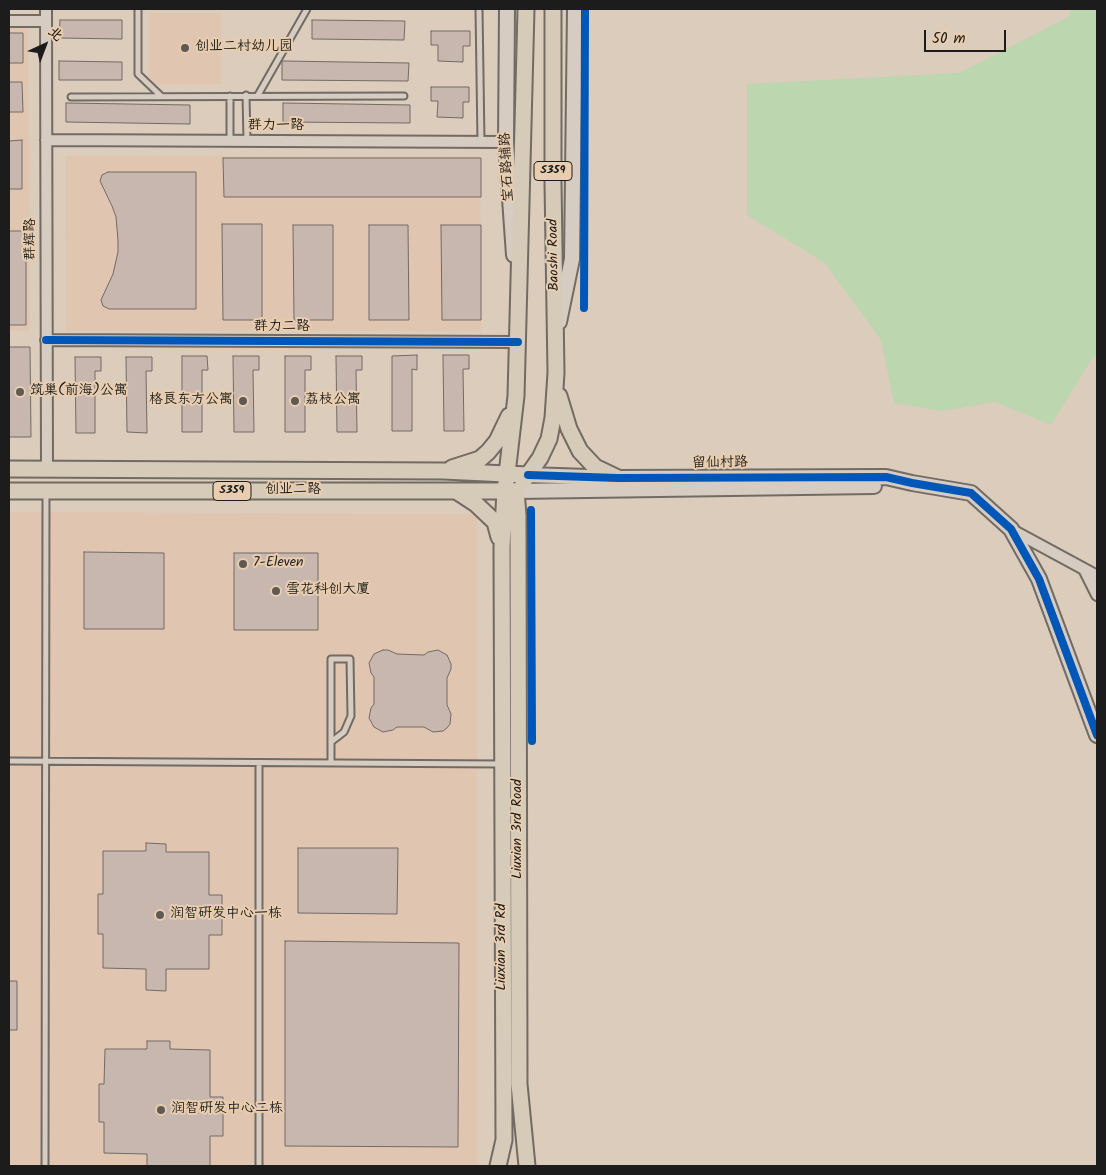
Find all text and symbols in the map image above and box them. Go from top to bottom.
north arrow [20,20,70,70]
scale bar [926,20,1008,52]
text: 北 [43,21,68,47]
text: 50 m [932,27,966,51]
place label: 创业二村幼儿园 [195,40,293,56]
marker: 创业二村幼儿园 [179,42,191,54]
street label: 群力一路 [248,119,304,135]
street label: 宝石路辅路 [498,132,518,202]
road number: S359 [534,162,572,180]
street label: 群辉路 [24,218,40,260]
street label: Baoshi Road [546,219,564,291]
street label: 群力二路 [254,320,310,336]
place label: 筑巢(前海)公寓 [30,384,128,400]
marker: 筑巢(前海)公寓 [14,386,26,398]
place label: 格良东方公寓 [149,393,233,409]
place label: 荔枝公寓 [305,393,361,409]
marker: 格良东方公寓 [237,395,249,407]
marker: 荔枝公寓 [289,395,301,407]
street label: 留仙村路 [692,455,748,473]
road number: S359 [213,482,251,501]
street label: 创业二路 [265,483,321,499]
place label: 7-Eleven [253,556,303,572]
marker: 7-Eleven [237,558,249,570]
place label: 雪花科创大廈 [286,583,370,599]
marker: 雪花科创大廈 [270,585,282,597]
street label: Liuxian 3rd Road [511,779,527,879]
street label: Liuxian 3rd Rd [495,903,511,991]
place label: 润智研发中心一栋 [170,907,282,923]
marker: 润智研发中心一栋 [154,909,166,921]
place label: 润智研发中心二栋 [171,1102,283,1118]
marker: 润智研发中心二栋 [155,1104,167,1116]

